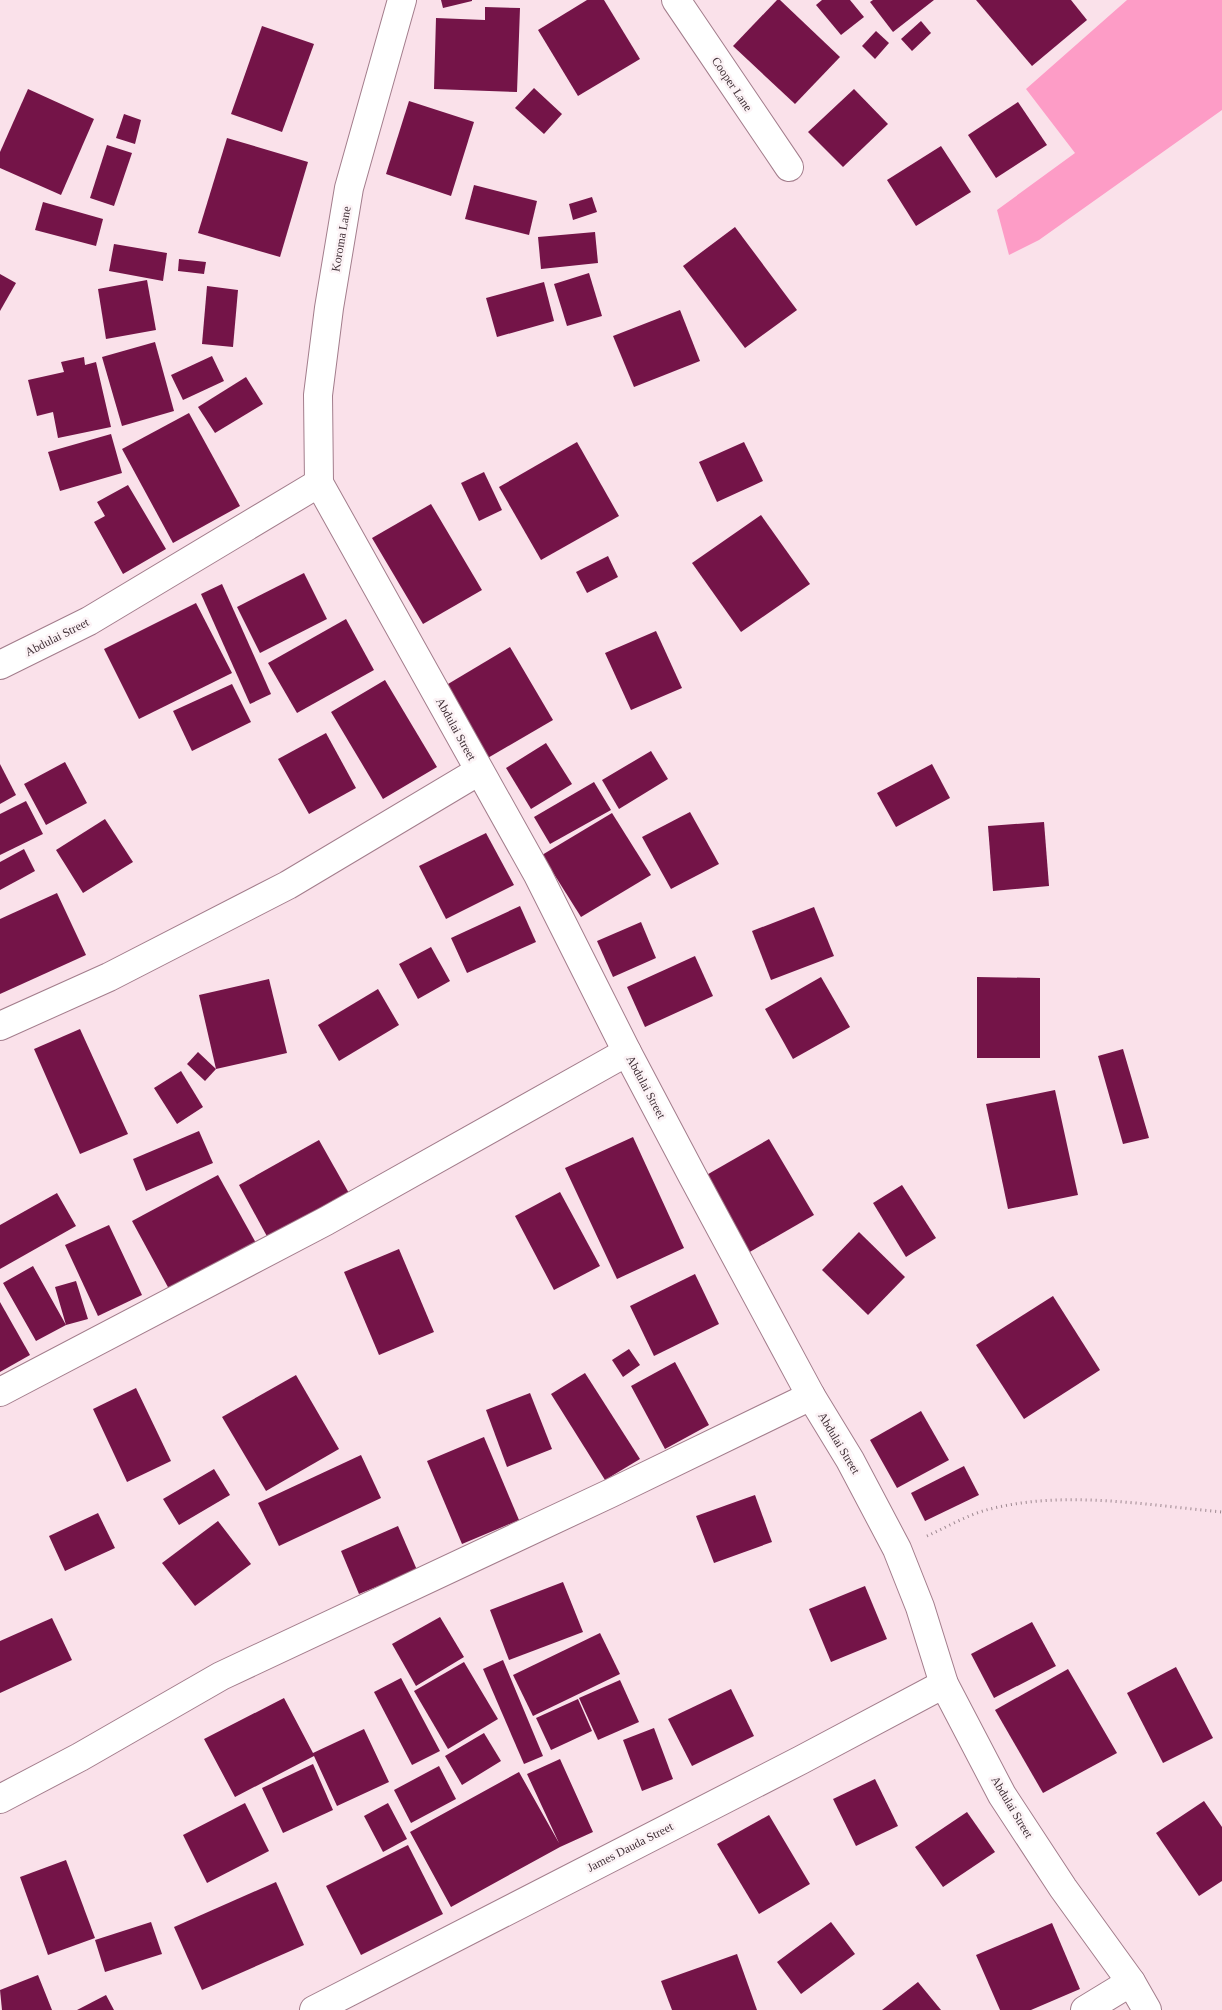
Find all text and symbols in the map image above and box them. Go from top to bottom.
street label: Cooper Lane [709,54,755,114]
street label: Koroma Lane [328,205,354,273]
street label: Abdulai Street [23,615,92,659]
street label: Abdulai Street [433,695,479,763]
street label: Abdulai Street [623,1053,669,1122]
street label: Abdulai Street [815,1410,863,1477]
street label: Abdulai Street [988,1774,1036,1841]
street label: James Dauda Street [585,1819,676,1875]

